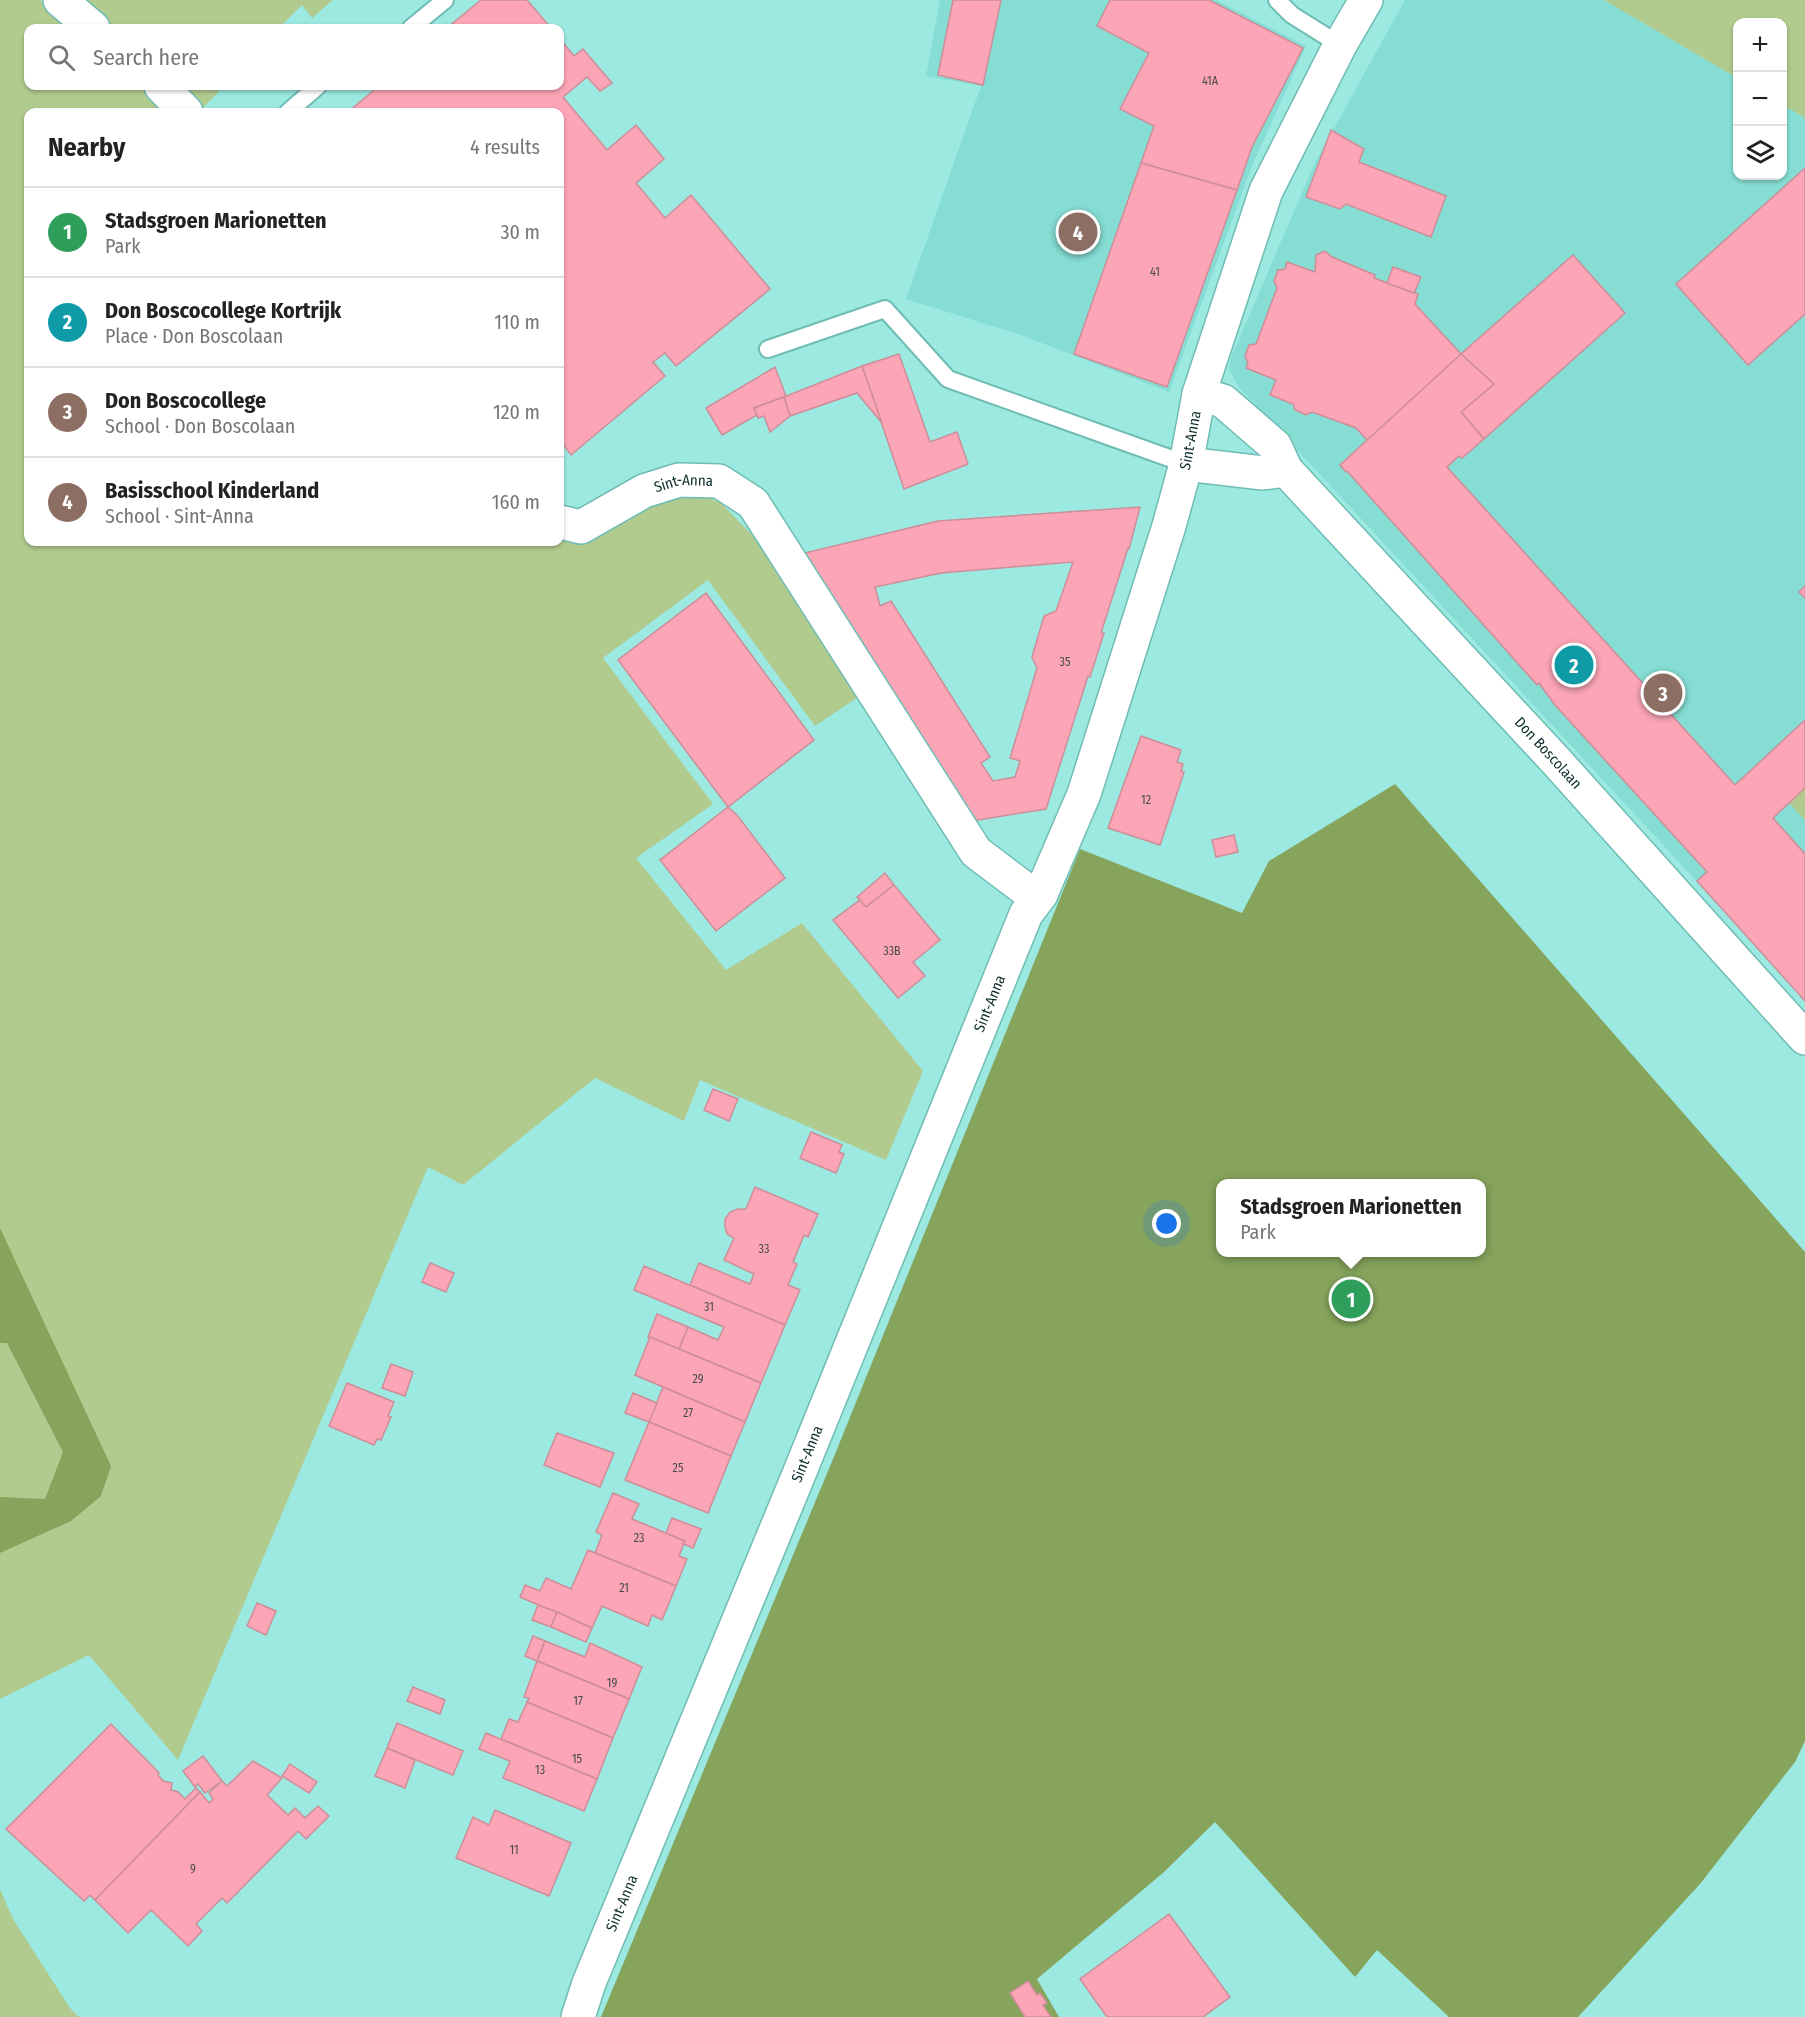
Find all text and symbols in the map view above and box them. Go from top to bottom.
map controls [1733,18,1787,180]
button: + [1733,18,1787,72]
search box [24,24,564,90]
icon: search [45,41,78,74]
text: Search here [93,44,199,71]
button: − [1733,72,1787,126]
house number: 41A [1202,74,1219,88]
button: layers [1733,126,1787,180]
text: Nearby [48,132,125,163]
text: 4 results [470,135,540,159]
text: Stadsgroen Marionetten [105,207,327,234]
pin: 4 [1058,210,1098,254]
text: 1 [63,220,72,244]
text: 30 m [500,220,540,244]
text: Park [105,234,141,258]
house number: 41 [1150,265,1160,279]
text: Don Boscocollege Kortrijk [105,297,341,324]
text: 2 [63,310,72,334]
text: 110 m [494,310,540,334]
text: Place · Don Boscolaan [105,324,283,348]
text: Don Boscocollege [105,387,266,414]
text: 3 [63,400,72,424]
text: 120 m [493,400,540,424]
street label: Sint-Anna [1176,409,1205,472]
text: School · Don Boscolaan [105,414,295,438]
street label: Sint-Anna [652,471,713,496]
text: Basisschool Kinderland [105,477,319,504]
text: 4 [62,490,73,514]
text: 160 m [492,490,540,514]
text: School · Sint-Anna [105,504,254,528]
pin: 2 [1554,642,1594,688]
house number: 35 [1060,655,1071,669]
pin: 3 [1644,670,1682,716]
street label: Don Boscolaan [1511,713,1586,793]
house number: 12 [1141,793,1151,807]
house number: 33B [883,944,901,958]
street label: Sint-Anna [970,972,1009,1035]
popup [1216,1179,1486,1257]
text: Stadsgroen Marionetten [1240,1193,1462,1220]
your location [1152,1209,1181,1238]
text: Park [1240,1220,1276,1244]
house number: 33 [759,1242,769,1256]
pin: 1 [1332,1276,1370,1322]
house number: 31 [704,1300,714,1314]
house number: 29 [692,1372,704,1386]
house number: 27 [683,1406,693,1420]
street label: Sint-Anna [788,1423,827,1485]
house number: 25 [673,1461,684,1475]
house number: 23 [634,1531,644,1545]
house number: 21 [619,1581,629,1595]
house number: 19 [607,1676,617,1690]
house number: 17 [573,1694,583,1708]
house number: 15 [572,1752,583,1766]
house number: 13 [535,1763,545,1777]
house number: 11 [509,1843,519,1857]
house number: 9 [190,1862,196,1876]
street label: Sint-Anna [602,1872,642,1934]

